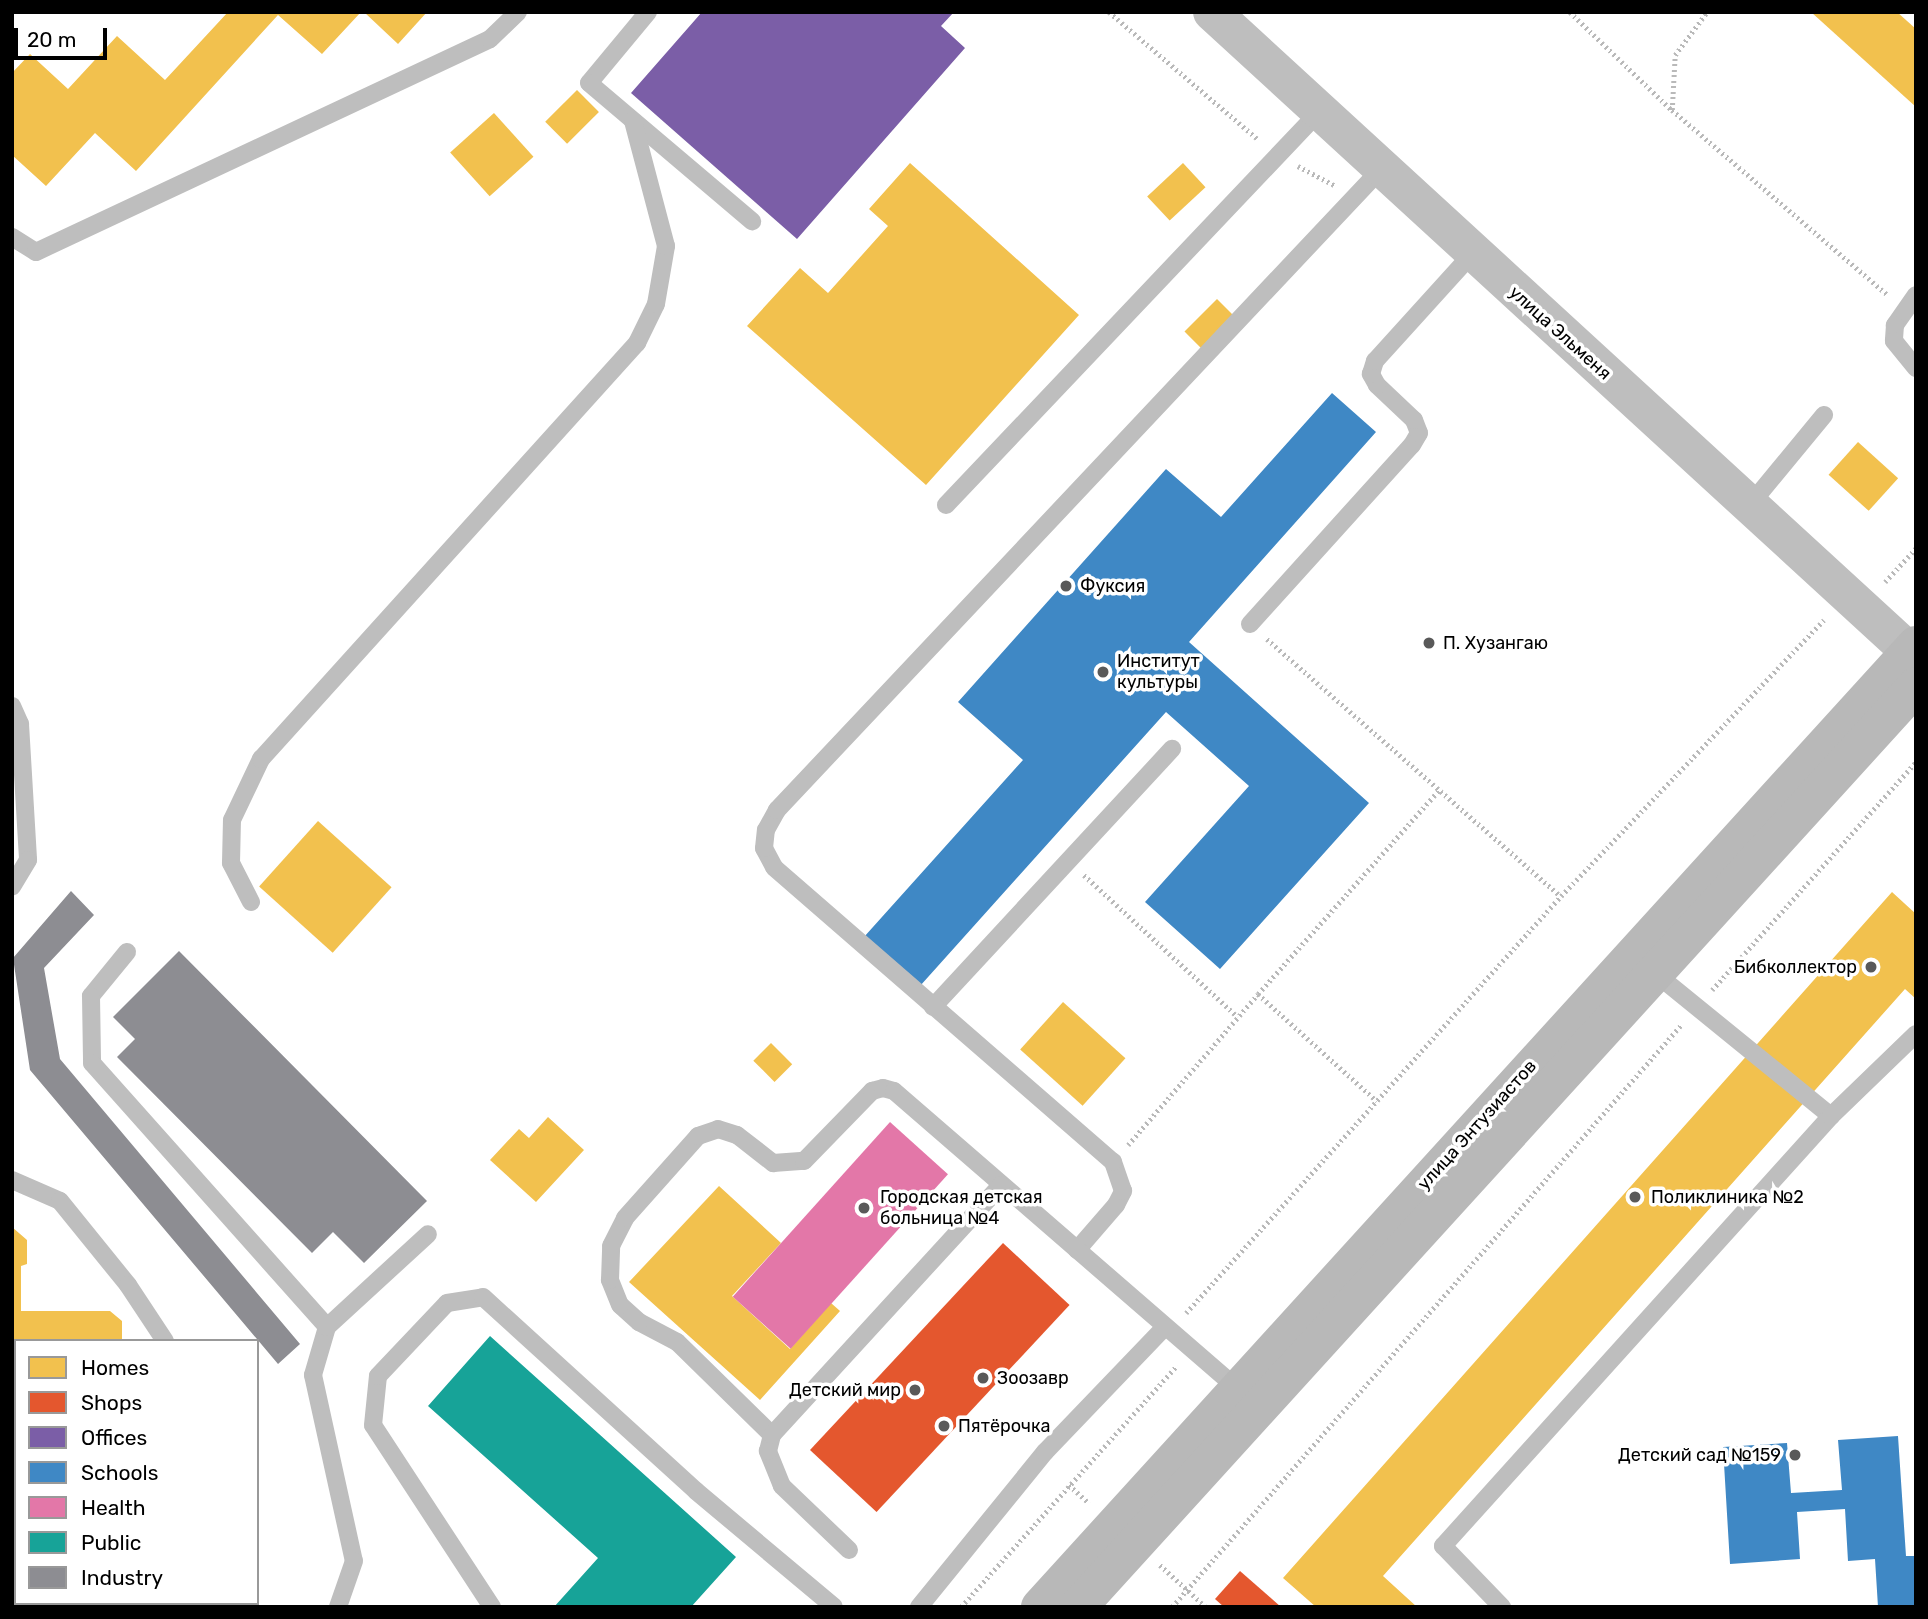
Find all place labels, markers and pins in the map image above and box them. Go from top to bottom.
place label: Фуксия [1080,575,1145,597]
marker: Фуксия [1058,578,1074,594]
place label: П. Хузангаю [1443,632,1548,654]
marker: П. Хузангаю [1421,635,1437,651]
place label: Институт культуры [1117,651,1200,694]
marker: Институт культуры [1095,664,1111,680]
place label: Бибколлектор [1734,956,1857,978]
marker: Бибколлектор [1863,959,1879,975]
place label: Поликлиника №2 [1651,1186,1804,1208]
place label: Городская детская больница №4 [880,1187,1043,1230]
marker: Поликлиника №2 [1625,1187,1645,1207]
marker: Городская детская больница №4 [854,1198,874,1218]
place label: Зоозавр [997,1367,1069,1389]
marker: Зоозавр [975,1370,991,1386]
place label: Детский мир [789,1379,901,1401]
marker: Детский мир [907,1382,923,1398]
place label: Пятёрочка [958,1415,1051,1437]
marker: Пятёрочка [936,1418,952,1434]
place label: Детский сад №159 [1618,1444,1781,1466]
marker: Детский сад №159 [1787,1447,1803,1463]

